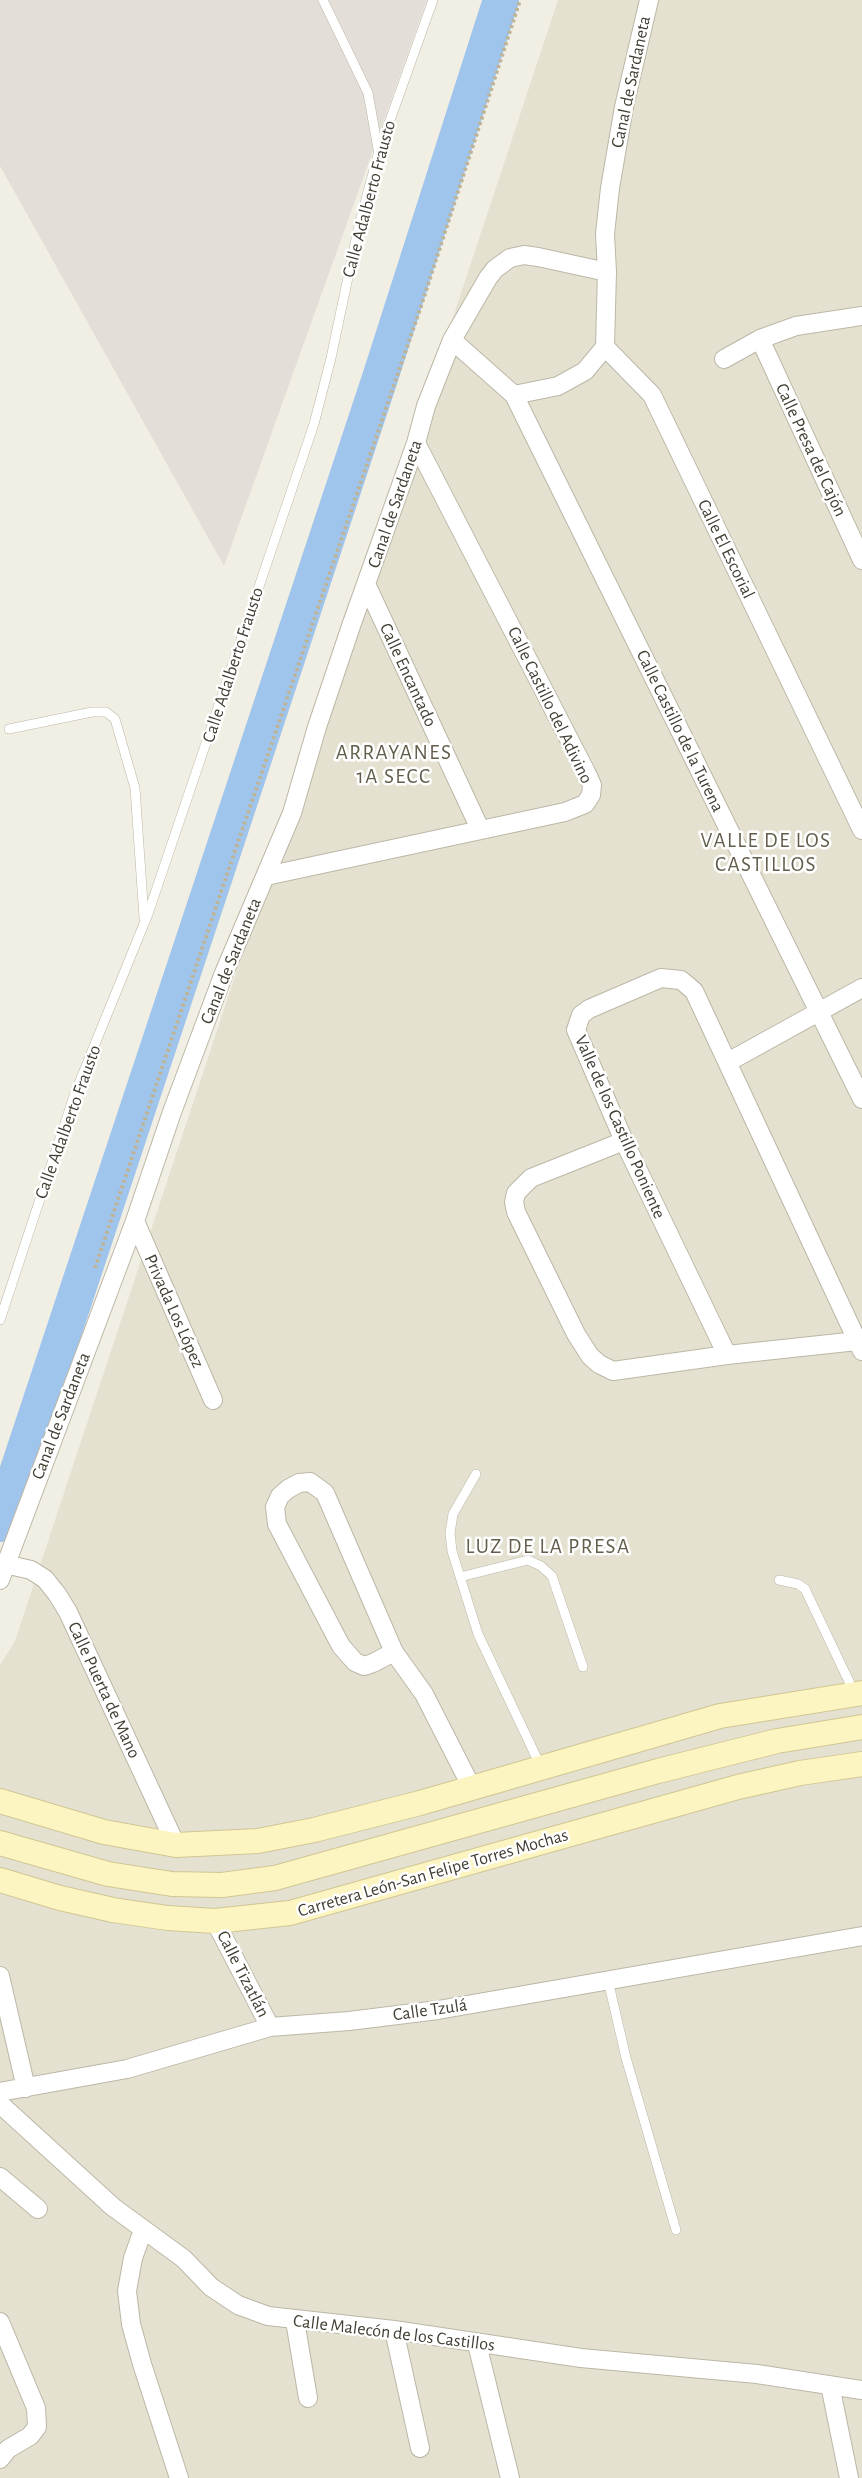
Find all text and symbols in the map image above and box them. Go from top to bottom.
street label: Canal de Sardaneta [606,14,656,150]
street label: Calle Adalberto Frausto [338,118,400,280]
street label: Calle Presa del Cajón [771,380,851,520]
street label: Canal de Sardaneta [363,437,427,571]
street label: Calle El Escorial [693,496,759,602]
street label: Calle Adalberto Frausto [198,585,268,745]
street label: Calle Encantado [375,620,441,730]
street label: Calle Castillo del Adivino [503,623,597,787]
street label: Calle Castillo de la Turena [631,647,729,815]
district label: ARRAYANES 1A SECC [336,740,452,790]
district label: VALLE DE LOS CASTILLOS [701,828,831,878]
street label: Canal de Sardaneta [196,895,266,1027]
street label: Valle de los Castillo Poniente [570,1032,670,1222]
street label: Calle Adalberto Frausto [30,1042,106,1202]
street label: Privada Los López [139,1251,209,1371]
street label: Canal de Sardaneta [27,1349,95,1483]
district label: LUZ DE LA PRESA [465,1534,631,1560]
street label: Calle Puerta de Mano [63,1618,145,1762]
street label: Carretera León-San Felipe Torres Mochas [295,1824,571,1922]
street label: Calle Tizatlán [212,1927,274,2021]
street label: Calle Tzulá [391,1994,469,2026]
street label: Calle Malecón de los Castillos [292,2310,496,2356]

